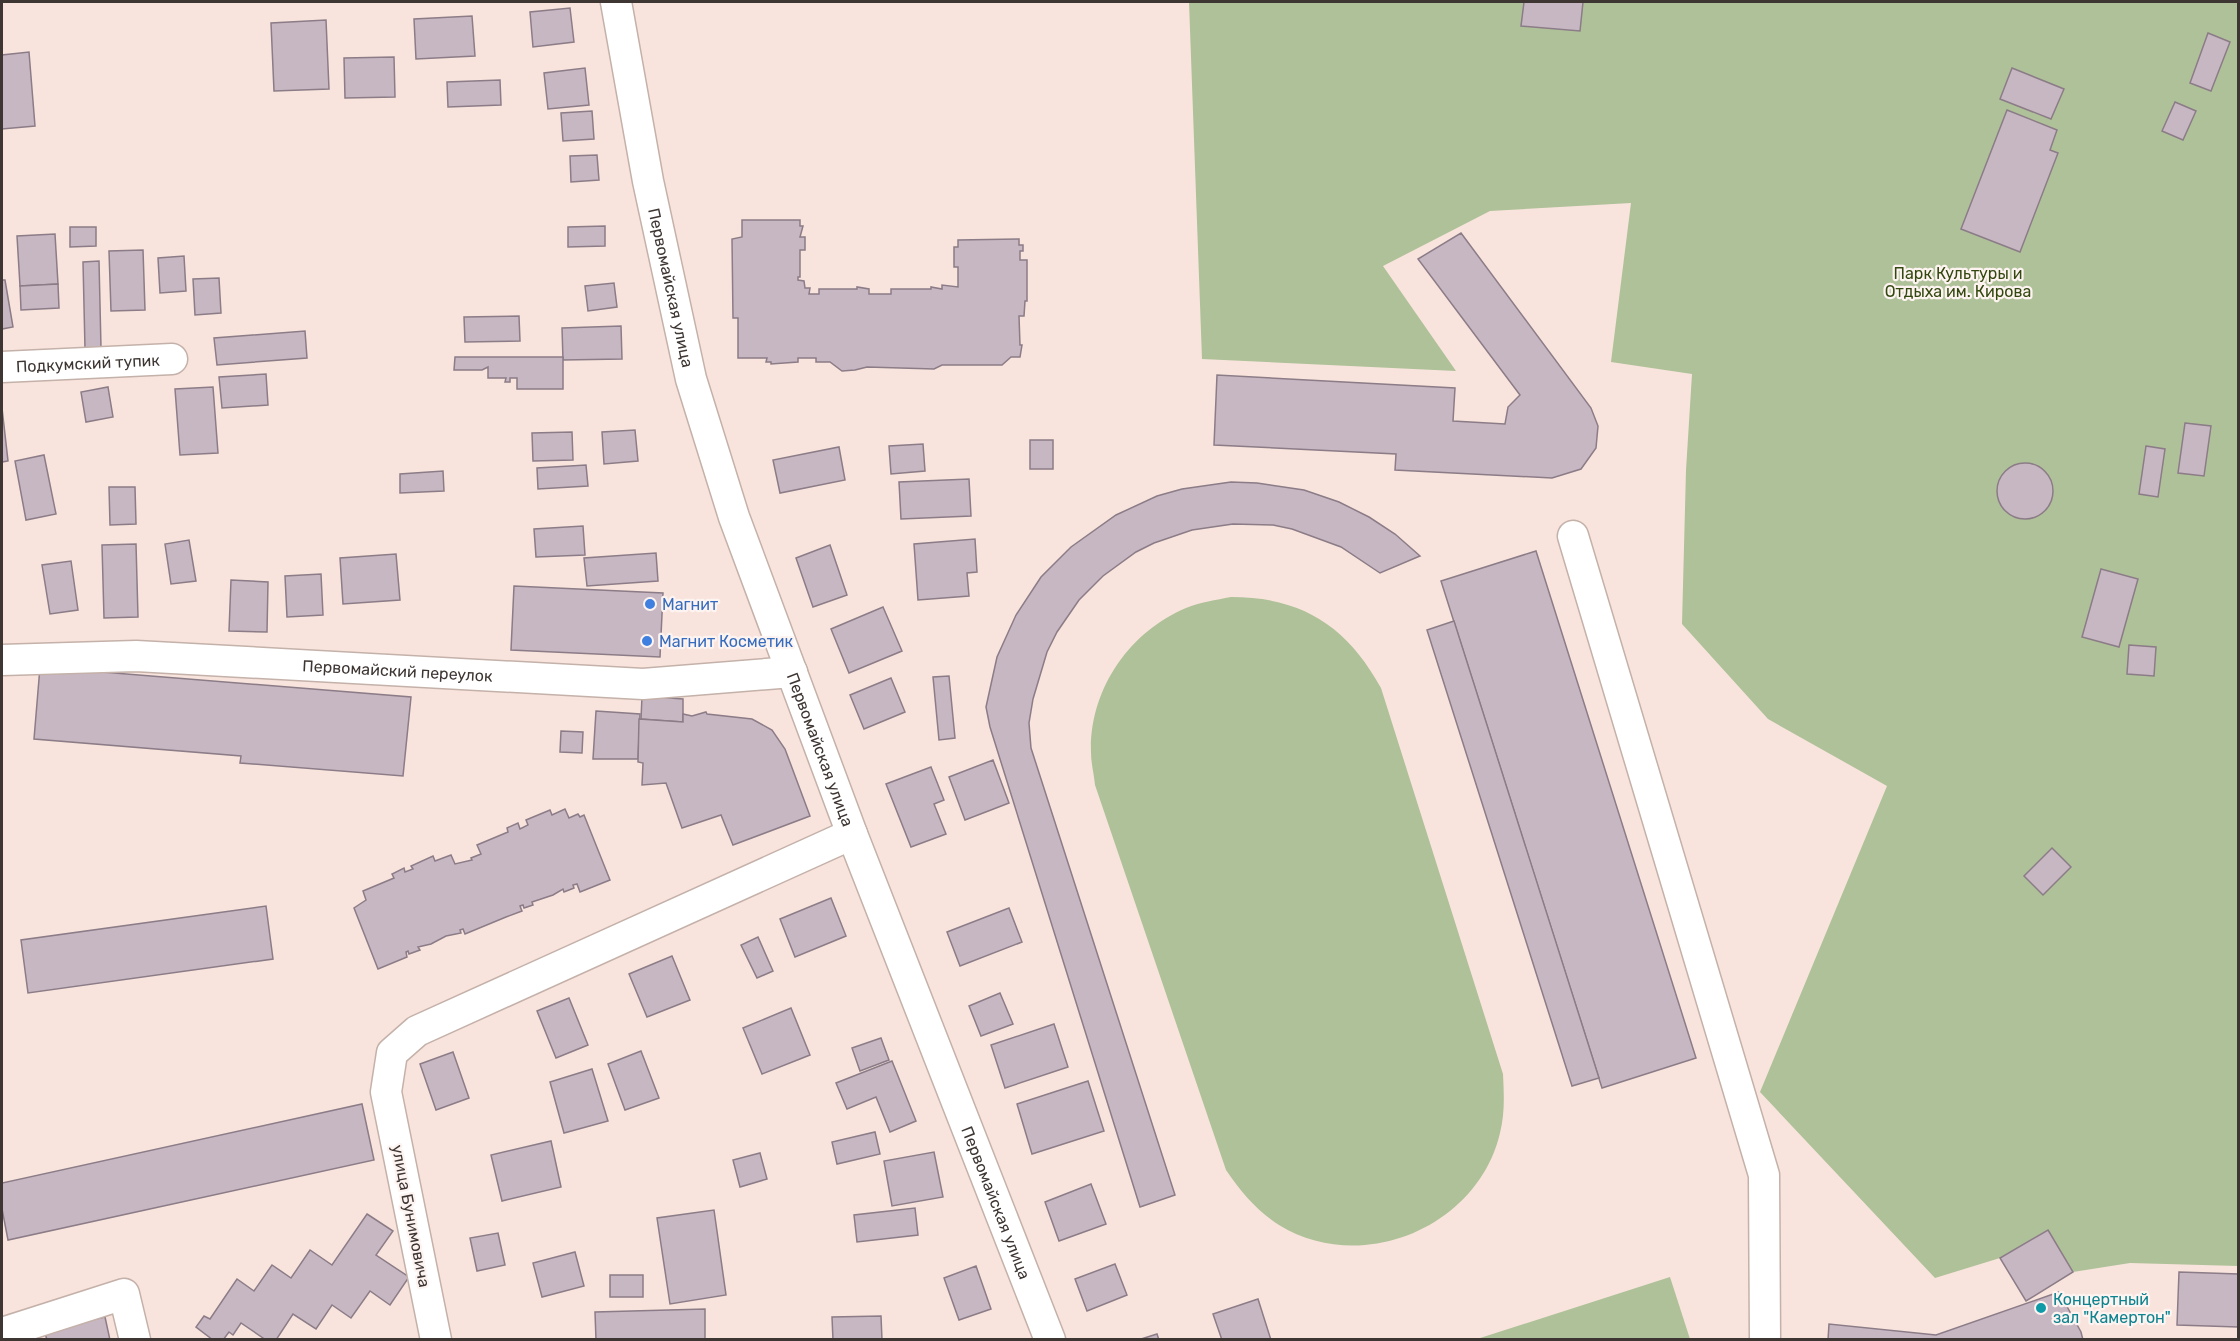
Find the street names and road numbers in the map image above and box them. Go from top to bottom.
street label: Первомайская улица [645,206,698,369]
street label: Подкумский тупик [15,350,161,376]
street label: Первомайский переулок [302,656,494,685]
street label: Первомайская улица [783,670,858,829]
street label: Первомайская улица [958,1123,1035,1282]
street label: улица Бунимовича [388,1143,434,1289]

